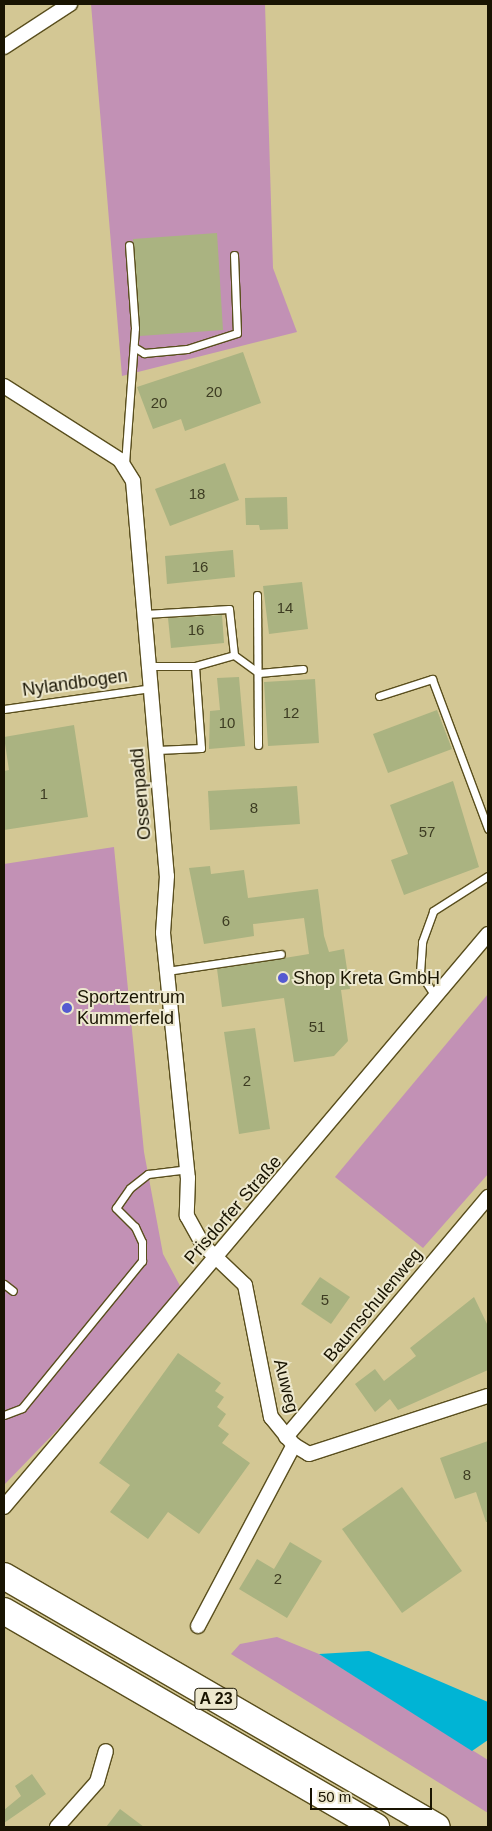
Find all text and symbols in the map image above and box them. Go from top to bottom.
house number: 20 [206,383,222,401]
house number: 20 [151,394,167,412]
house number: 18 [189,485,205,503]
house number: 16 [192,558,208,576]
house number: 14 [277,599,293,617]
house number: 16 [188,621,204,639]
street label: Nylandbogen [21,665,129,701]
house number: 12 [283,704,299,722]
house number: 10 [219,714,235,732]
street label: Ossenpadd [126,747,156,841]
house number: 1 [40,785,48,803]
house number: 8 [250,799,258,817]
house number: 57 [419,823,435,841]
house number: 6 [222,912,230,930]
place label: Shop Kreta GmbH [293,967,440,989]
marker: Shop Kreta GmbH [277,972,289,984]
place label: Sportzentrum Kummerfeld [77,987,185,1030]
marker: Sportzentrum Kummerfeld [61,1002,73,1014]
house number: 51 [309,1018,325,1036]
house number: 2 [243,1072,251,1090]
street label: Prisdorfer Straße [180,1151,286,1269]
street label: Baumschulenweg [319,1244,427,1366]
house number: 5 [321,1291,329,1309]
street label: Auweg [269,1357,303,1415]
house number: 8 [463,1466,471,1484]
house number: 2 [274,1570,282,1588]
road number: A 23 [194,1686,238,1712]
scale bar [312,1778,434,1810]
text: 50 m [318,1788,351,1805]

